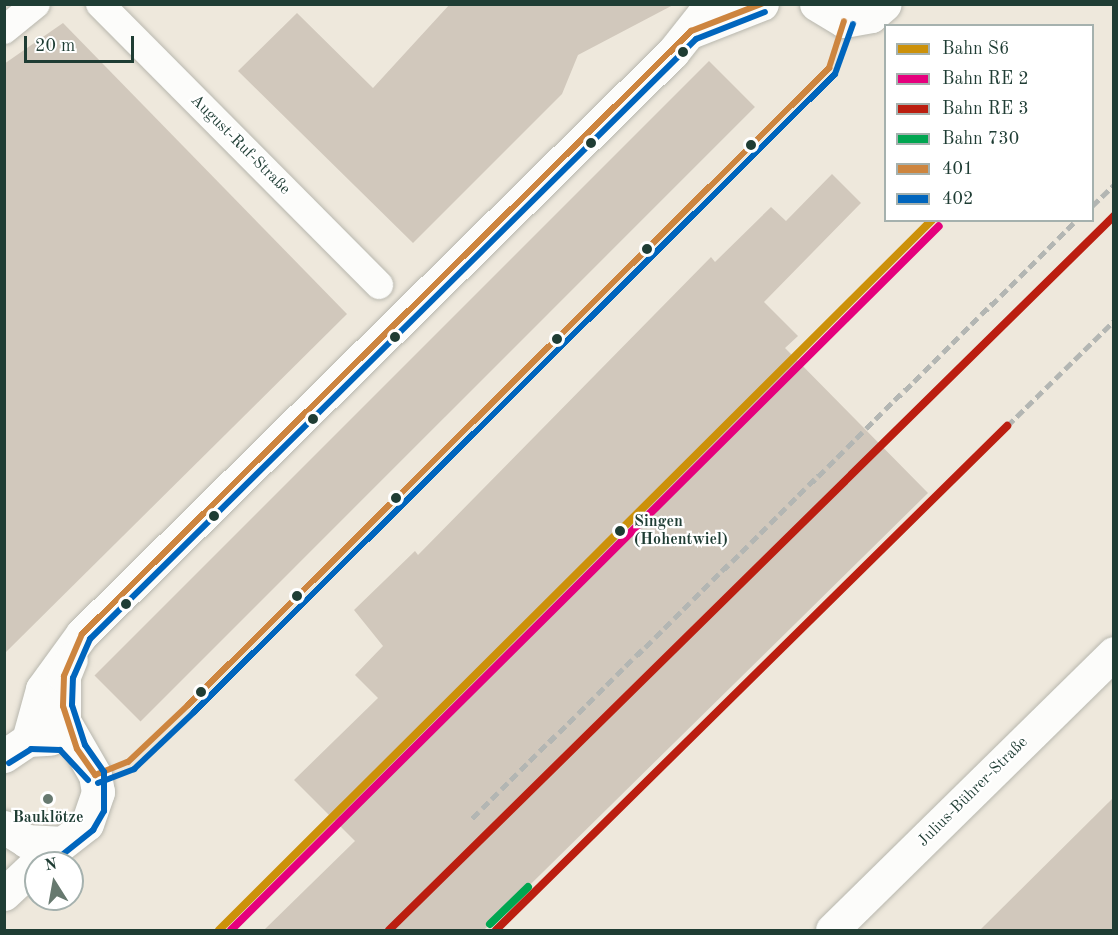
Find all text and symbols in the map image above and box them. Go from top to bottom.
scale bar [27,24,136,62]
legend [884,24,1094,222]
text: 20 m [35,37,75,55]
text: Bahn S6 [942,40,1009,58]
unlabelled marker [677,46,689,58]
text: Bahn RE 2 [942,70,1029,88]
street label: August-Ruf-Straße [186,91,294,199]
text: Bahn RE 3 [942,100,1029,118]
text: Bahn 730 [942,130,1019,148]
unlabelled marker [585,137,597,149]
unlabelled marker [745,139,757,151]
text: 401 [942,160,973,178]
text: 402 [942,190,973,208]
unlabelled marker [641,243,653,255]
unlabelled marker [389,331,401,343]
unlabelled marker [551,333,563,345]
unlabelled marker [307,413,319,425]
unlabelled marker [390,492,402,504]
unlabelled marker [208,510,220,522]
place label: Singen (Hohentwiel) [634,512,728,550]
marker: Singen (Hohentwiel) [611,522,629,540]
unlabelled marker [291,590,303,602]
unlabelled marker [120,598,132,610]
unlabelled marker [195,686,207,698]
street label: Julius-Bührer-Straße [914,733,1032,851]
marker: Bauklötze [41,792,55,806]
place label: Bauklötze [13,808,83,828]
north arrow [24,851,84,911]
text: N [43,856,58,874]

